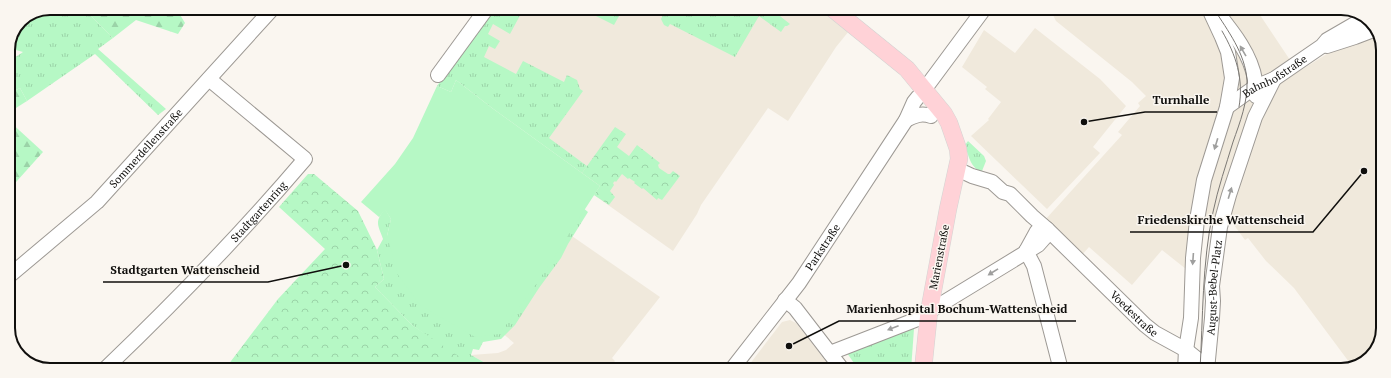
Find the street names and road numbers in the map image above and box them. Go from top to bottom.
street label: Bahnhofstraße [1240,51,1310,101]
street label: Sommerdellenstraße [106,105,186,191]
street label: Stadtgartenring [227,178,290,245]
street label: Parkstraße [802,221,843,273]
street label: Marienstraße [926,223,952,291]
street label: August-Bebel-Platz [1203,239,1225,336]
street label: Voedestraße [1107,288,1161,340]

